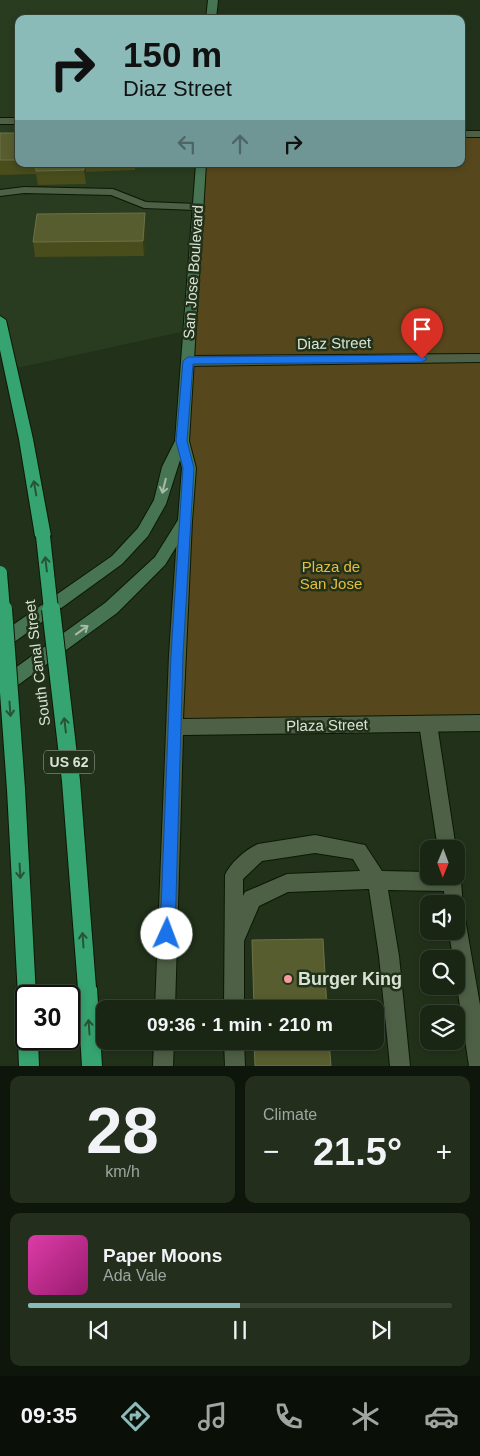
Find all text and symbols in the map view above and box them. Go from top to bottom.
icon: right [40,35,105,100]
text: 150 m [123,35,222,74]
text: Diaz Street [123,76,232,101]
icon: left [173,130,201,158]
icon: ahead [226,130,254,158]
icon: right [279,130,307,158]
street label: San Jose Boulevard [180,204,206,340]
pin [401,308,443,359]
icon: arrive [408,315,436,343]
street label: Diaz Street [297,334,372,352]
one-way arrow [159,478,168,494]
one-way arrow [29,480,39,496]
one-way arrow [41,556,51,572]
park label: Plaza de San Jose [300,558,362,592]
street label: South Canal Street [21,598,53,727]
one-way arrow [75,625,89,635]
one-way arrow [5,701,15,717]
street label: Plaza Street [286,716,369,734]
one-way arrow [60,718,70,734]
road number: US 62 [44,750,94,774]
north arrow [420,840,465,885]
map controls [420,840,465,1050]
one-way arrow [16,863,25,879]
button: sound [420,895,465,940]
position arrow [140,907,192,959]
one-way arrow [78,932,88,948]
button: search [420,950,465,995]
place label: Burger King [298,969,402,989]
marker: Burger King [282,973,294,985]
speed limit sign: 30 [15,985,80,1050]
button: layers [420,1005,465,1050]
text: 09:36 · 1 min · 210 m [147,1014,333,1035]
one-way arrow [85,1019,94,1035]
text: 28 [86,1094,159,1167]
text: Climate [263,1106,317,1123]
text: 21.5° [313,1131,402,1173]
text: − [263,1136,279,1167]
text: + [436,1136,452,1167]
text: km/h [105,1163,140,1180]
text: Paper Moons [103,1245,222,1266]
text: Ada Vale [103,1267,167,1284]
icon: previous [85,1316,113,1344]
icon: pause [226,1316,254,1344]
icon: next [367,1316,395,1344]
icon: directions [118,1399,153,1434]
icon: music [195,1399,230,1434]
icon: phone [271,1399,306,1434]
icon: climate [348,1399,383,1434]
icon: car [424,1399,459,1434]
text: 09:35 [21,1403,77,1428]

